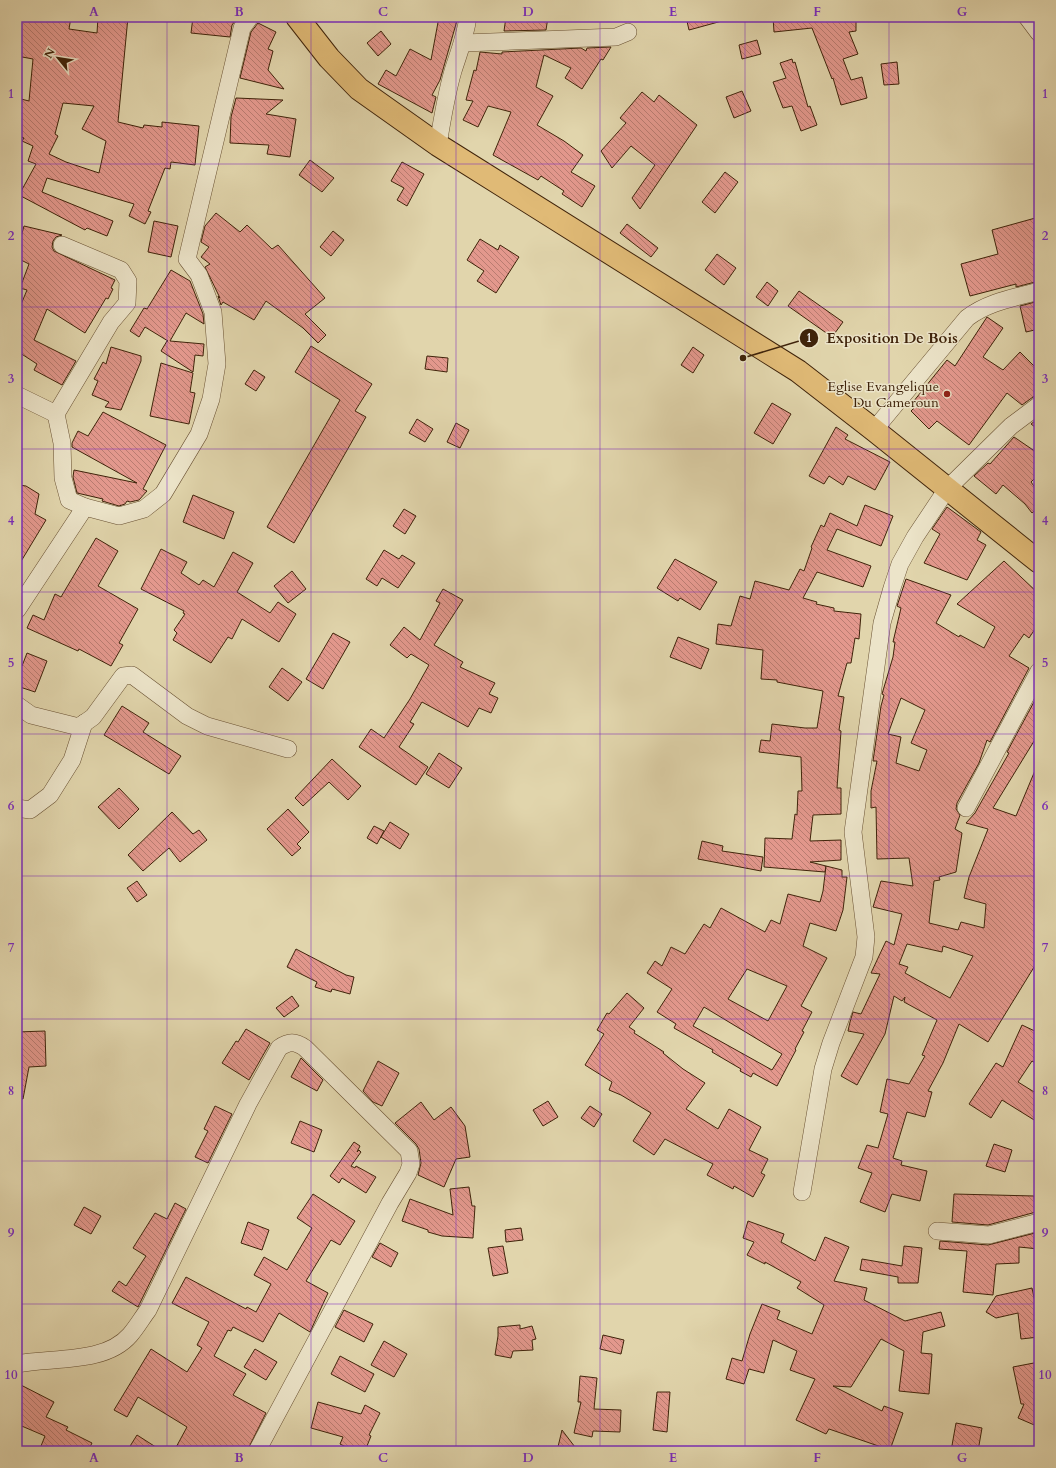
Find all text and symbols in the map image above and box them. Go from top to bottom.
text: A [89,3,99,21]
text: B [234,3,244,21]
text: C [378,3,388,21]
text: D [522,3,534,21]
text: E [669,3,677,21]
text: F [813,3,821,21]
text: G [957,3,968,21]
north arrow [38,38,78,78]
text: N [41,45,59,61]
text: 1 [8,85,14,103]
text: 1 [1042,85,1048,103]
text: 2 [8,227,15,245]
text: 2 [1042,227,1049,245]
callout: Exposition De Bois [799,324,966,351]
text: Exposition De Bois [826,328,958,348]
text: 1 [806,330,812,346]
text: 3 [8,370,15,388]
text: 3 [1042,370,1049,388]
place label: Eglise Evangelique Du Cameroun [827,377,939,412]
marker: Eglise Evangelique Du Cameroun [942,389,952,399]
text: 4 [8,512,15,530]
text: 4 [1042,512,1049,530]
text: 5 [8,654,14,672]
text: 5 [1042,654,1048,672]
text: 6 [8,797,15,815]
text: 6 [1042,797,1049,815]
text: 7 [8,939,15,957]
text: 7 [1042,939,1049,957]
text: 8 [8,1082,14,1100]
text: 8 [1042,1082,1048,1100]
text: 9 [8,1224,15,1242]
text: 9 [1042,1224,1049,1242]
text: 10 [4,1366,18,1384]
text: 10 [1038,1366,1052,1384]
text: A [89,1449,99,1467]
text: B [234,1449,244,1467]
text: C [378,1449,388,1467]
text: D [522,1449,534,1467]
text: E [669,1449,677,1467]
text: F [813,1449,821,1467]
text: G [957,1449,968,1467]

